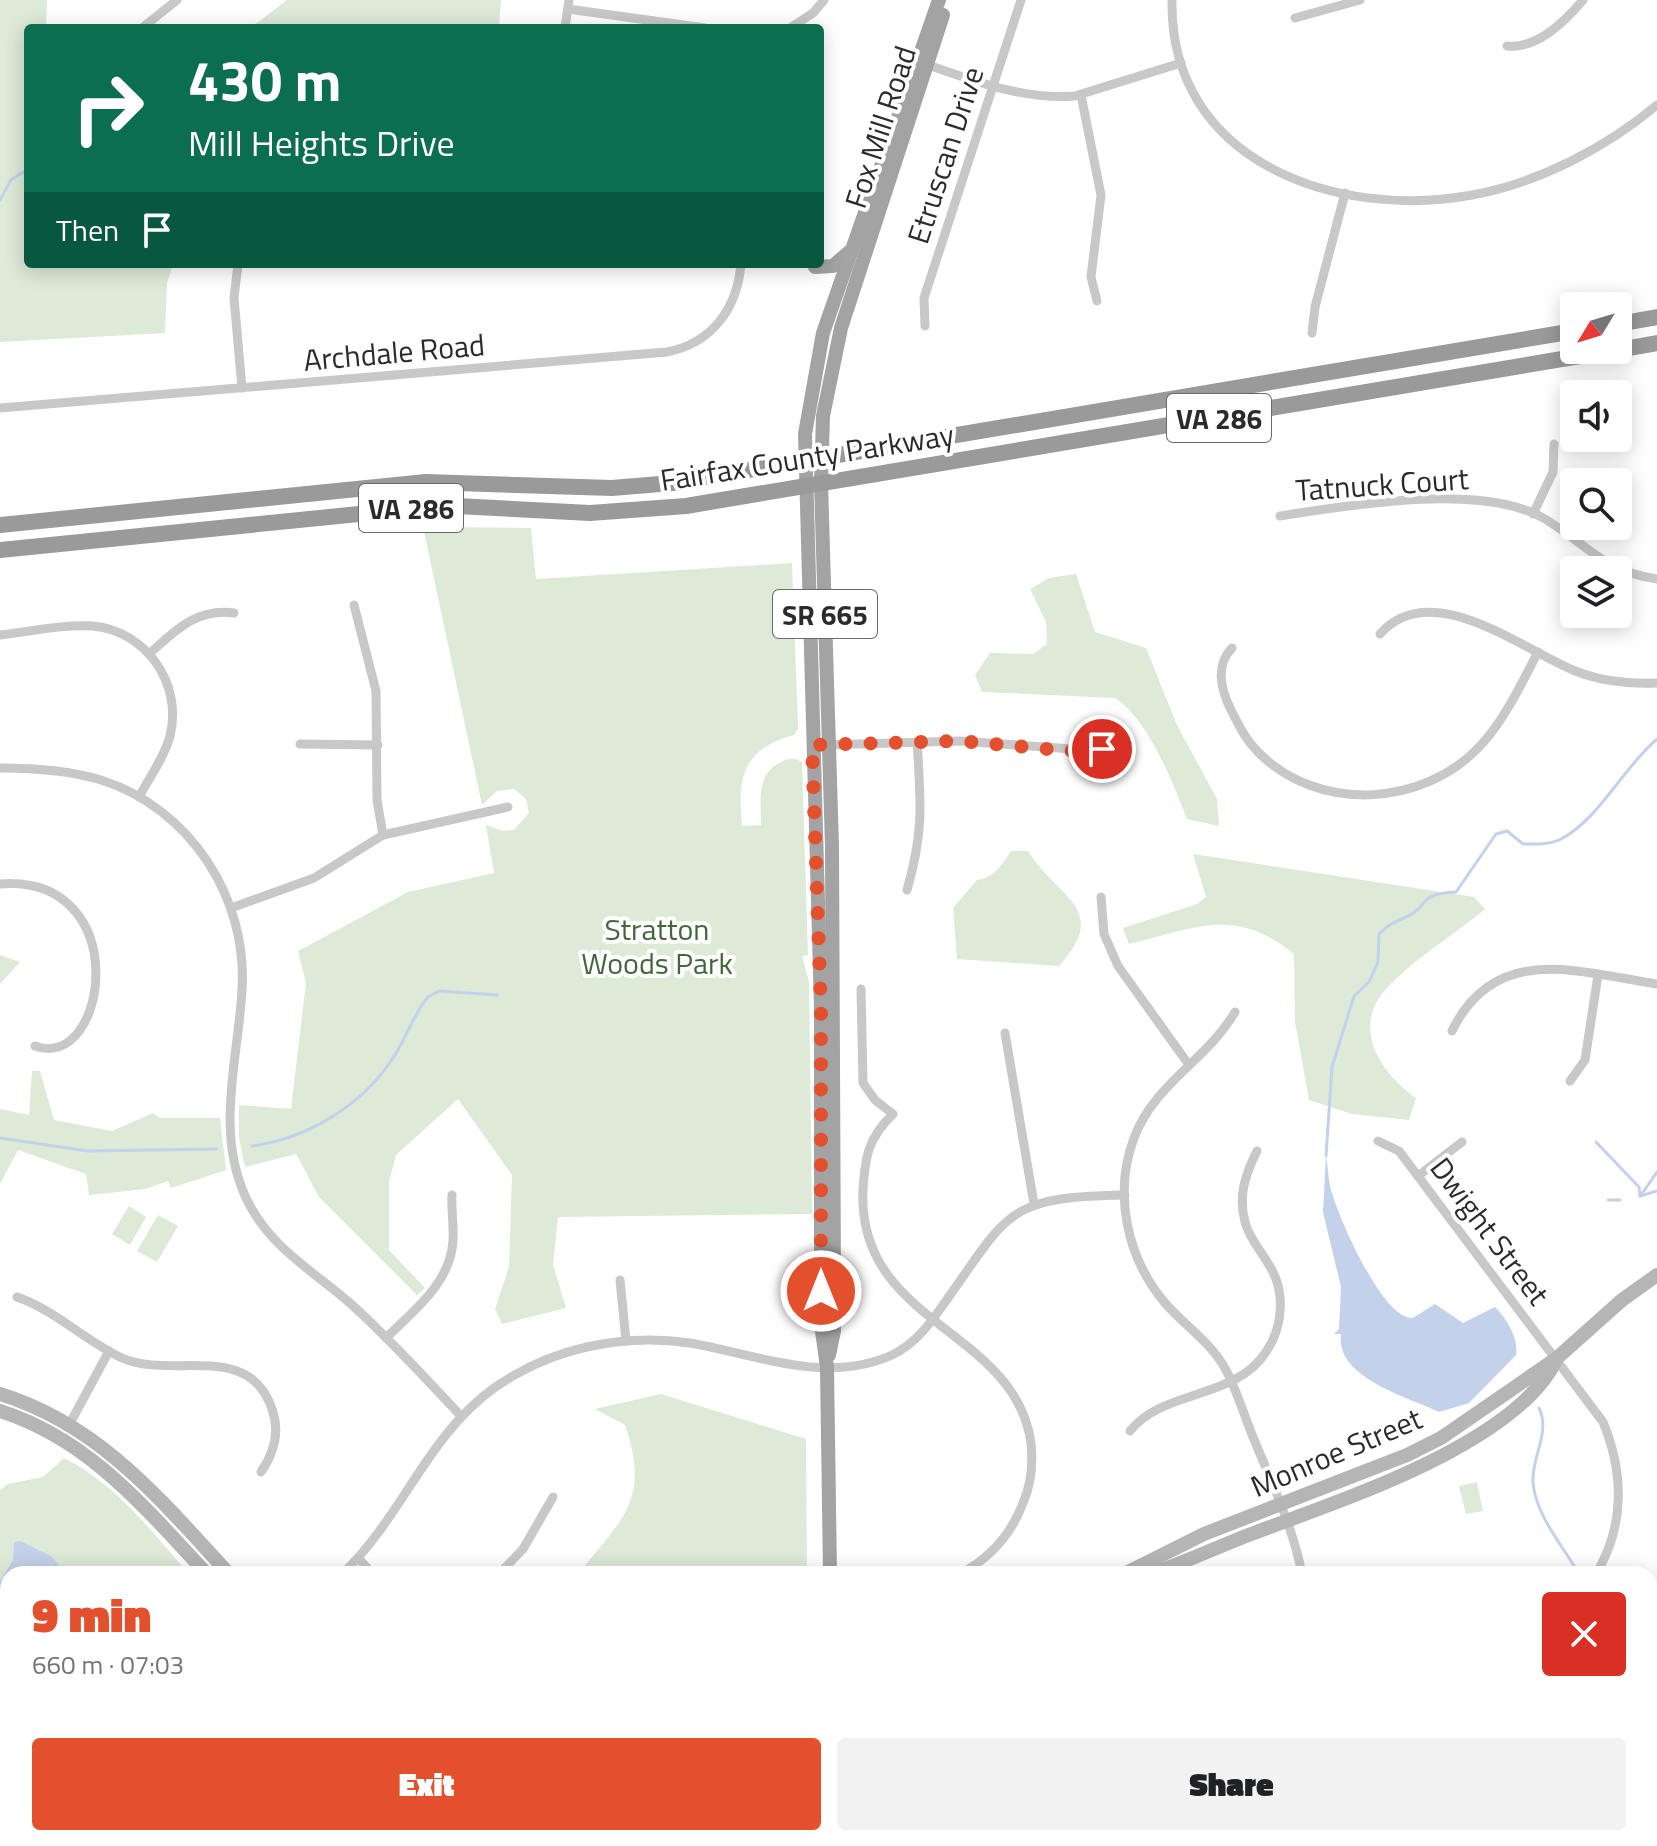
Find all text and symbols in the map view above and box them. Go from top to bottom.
text: 430 m [188,38,341,123]
street label: Fox Mill Road [832,40,928,214]
icon: right [56,56,160,160]
street label: Etruscan Drive [895,61,995,249]
text: Mill Heights Drive [188,115,455,170]
text: Then [56,207,119,253]
icon: arrive [135,208,179,252]
north arrow [1560,292,1632,364]
map controls [1560,292,1632,628]
street label: Archdale Road [301,321,487,383]
button: sound [1560,380,1632,452]
road number: VA 286 [1167,394,1271,442]
street label: Fairfax County Parkway [657,411,957,503]
street label: Tatnuck Court [1294,455,1471,513]
button: search [1560,468,1632,540]
road number: VA 286 [359,484,463,532]
button: layers [1560,556,1632,628]
road number: SR 665 [773,590,877,638]
pin [1068,715,1136,783]
icon: arrive [1080,727,1124,771]
park label: Stratton Woods Park [581,906,733,986]
street label: Dwight Street [1419,1147,1561,1315]
position arrow [779,1249,863,1333]
street label: Monroe Street [1243,1395,1429,1509]
text: 9 min [32,1578,151,1651]
button: close [1542,1592,1626,1676]
text: 660 m · 07:03 [32,1645,184,1684]
button: Exit [32,1738,821,1830]
button: Share [837,1738,1626,1830]

